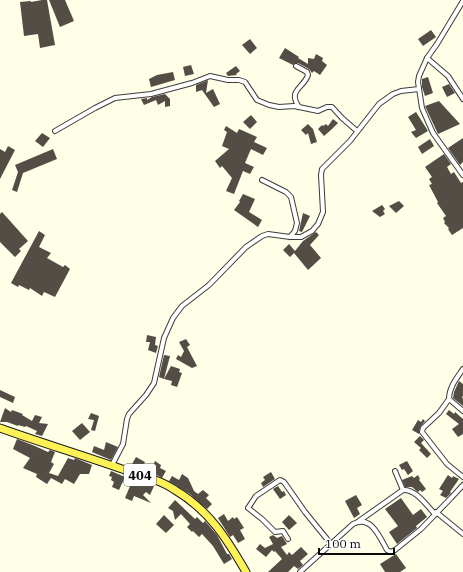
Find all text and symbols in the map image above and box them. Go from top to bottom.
road number: 404 [124,464,156,486]
scale bar [319,530,394,556]
text: 100 m [325,536,361,551]

